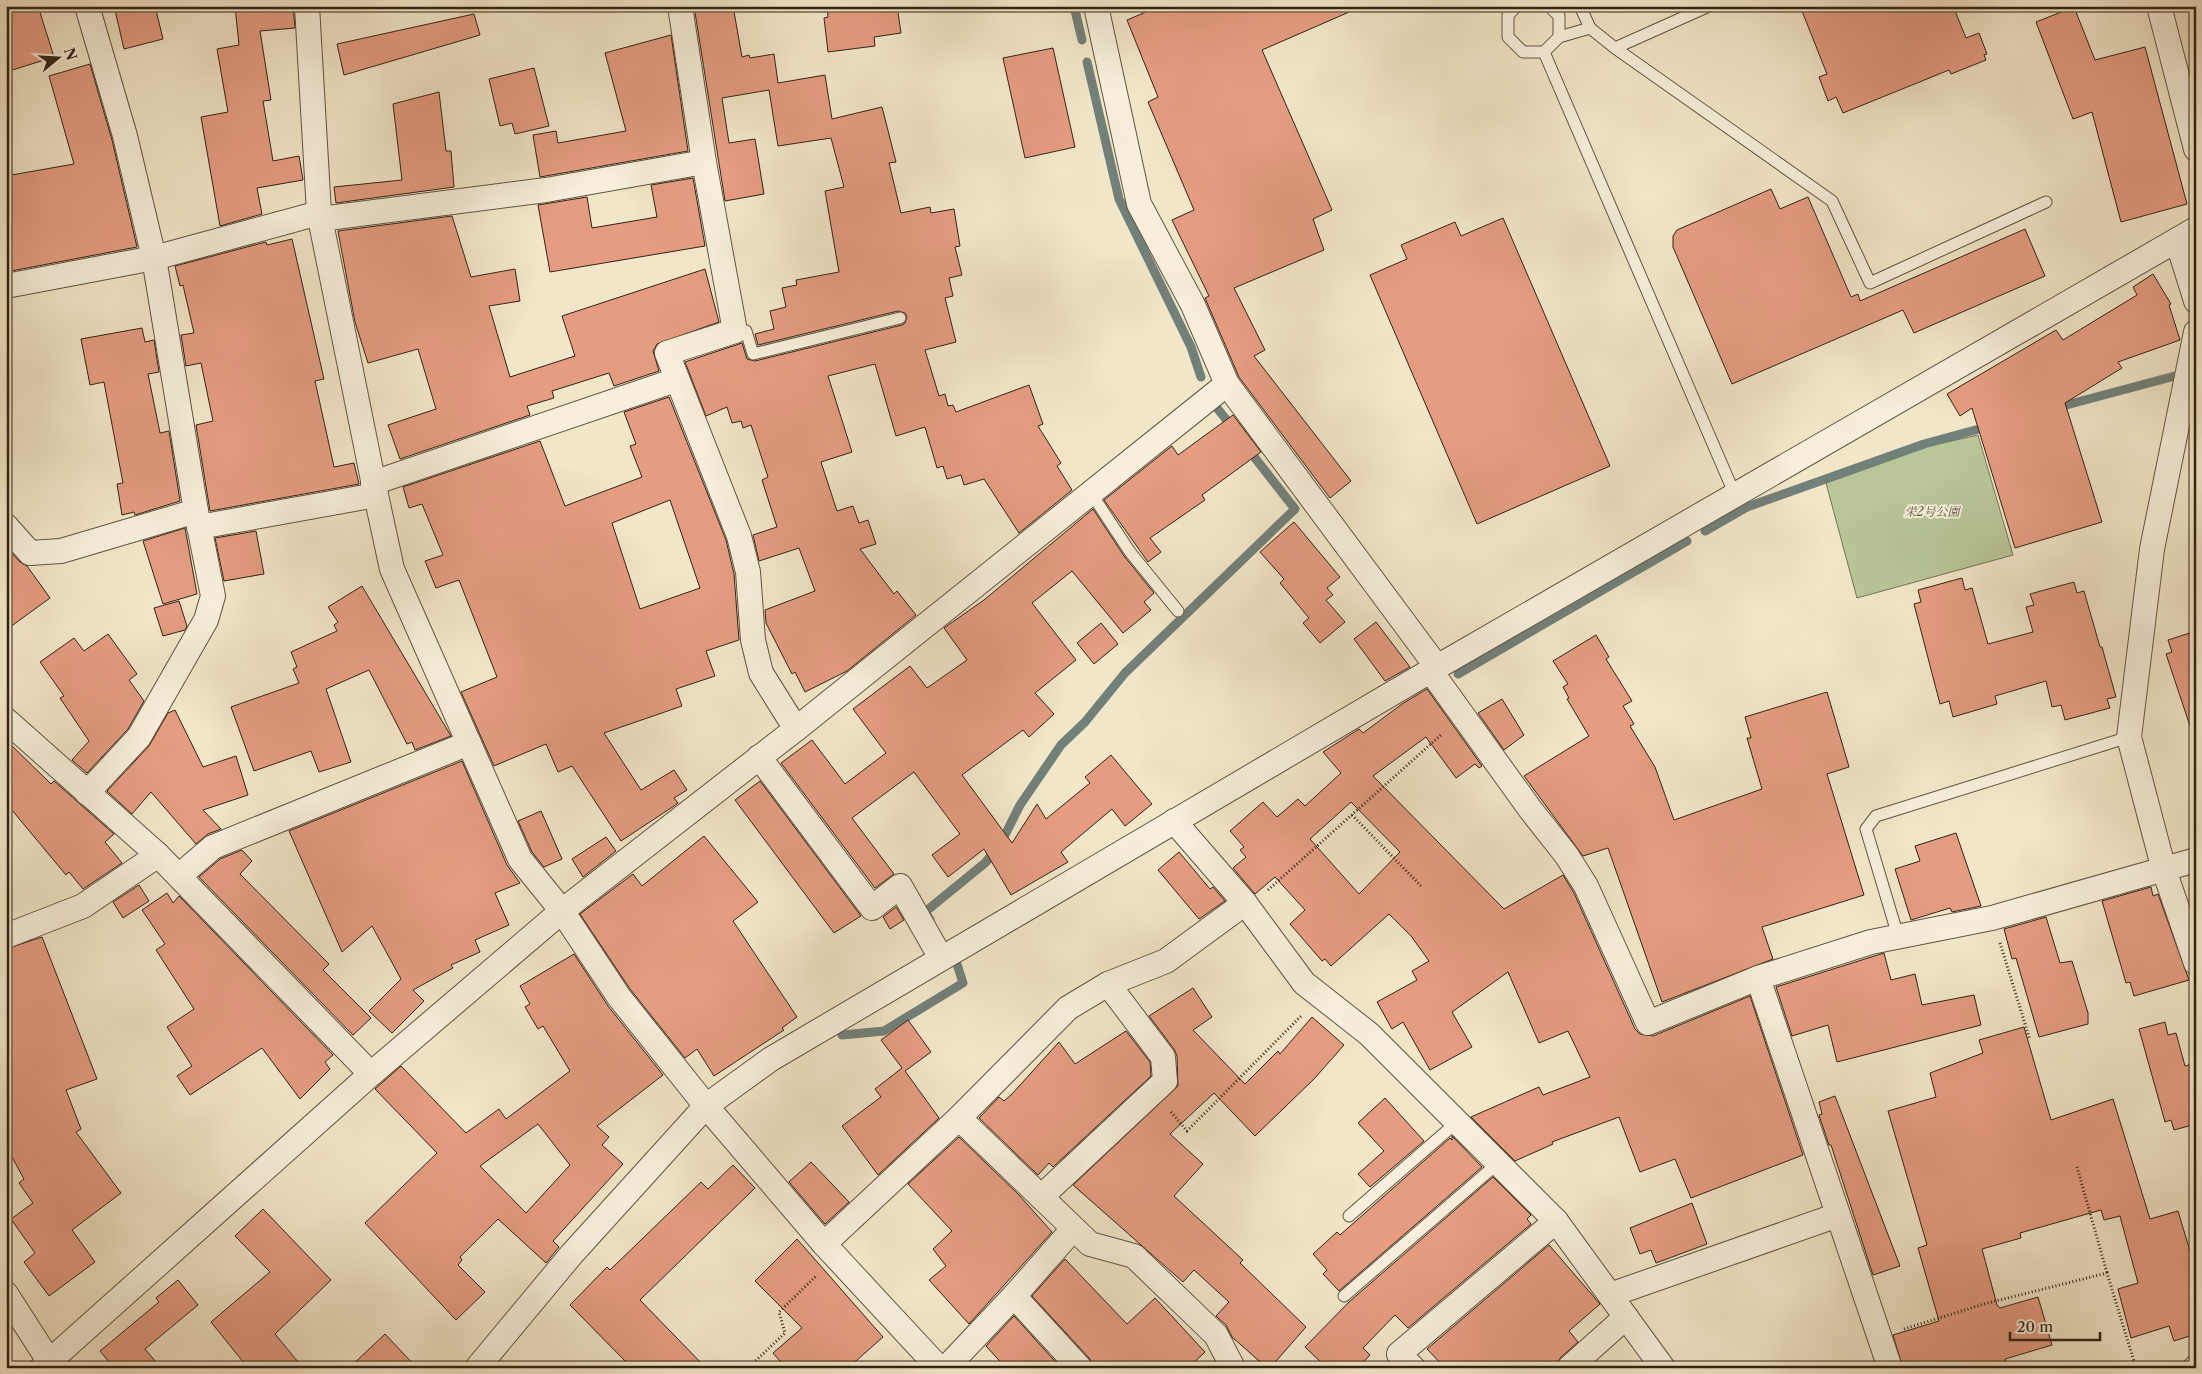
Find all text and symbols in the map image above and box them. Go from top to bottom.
north arrow [32,32,82,82]
text: N [60,45,81,63]
park label: 栄2号公園 [1905,504,1961,519]
scale bar [2010,1309,2100,1341]
text: 20 m [2017,1317,2053,1336]

